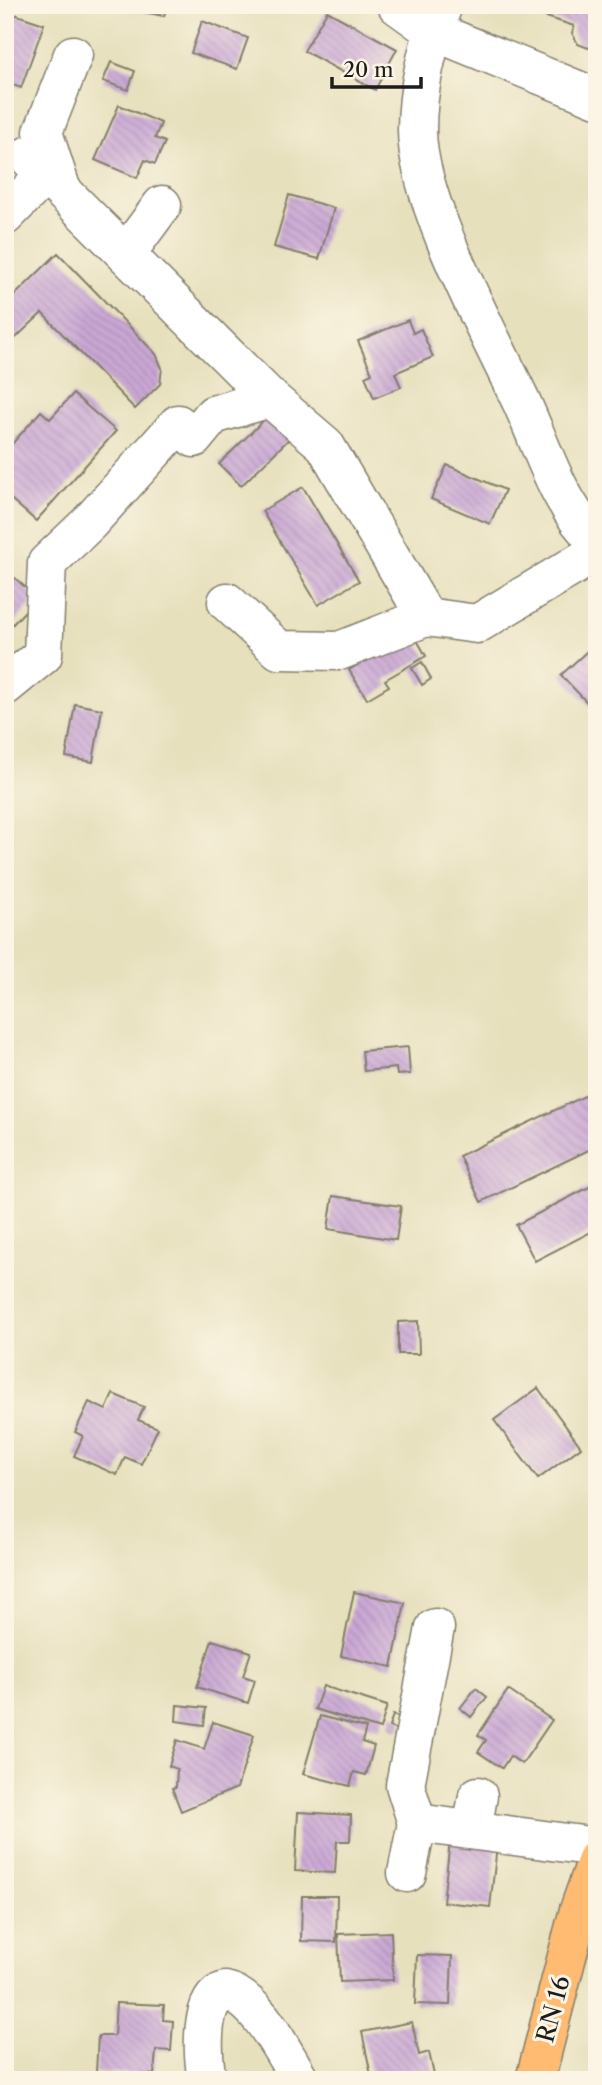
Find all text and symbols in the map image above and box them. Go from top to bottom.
scale bar [332,46,422,90]
text: 20 m [343,57,394,82]
street label: RN 16 [530,1972,576,2046]

